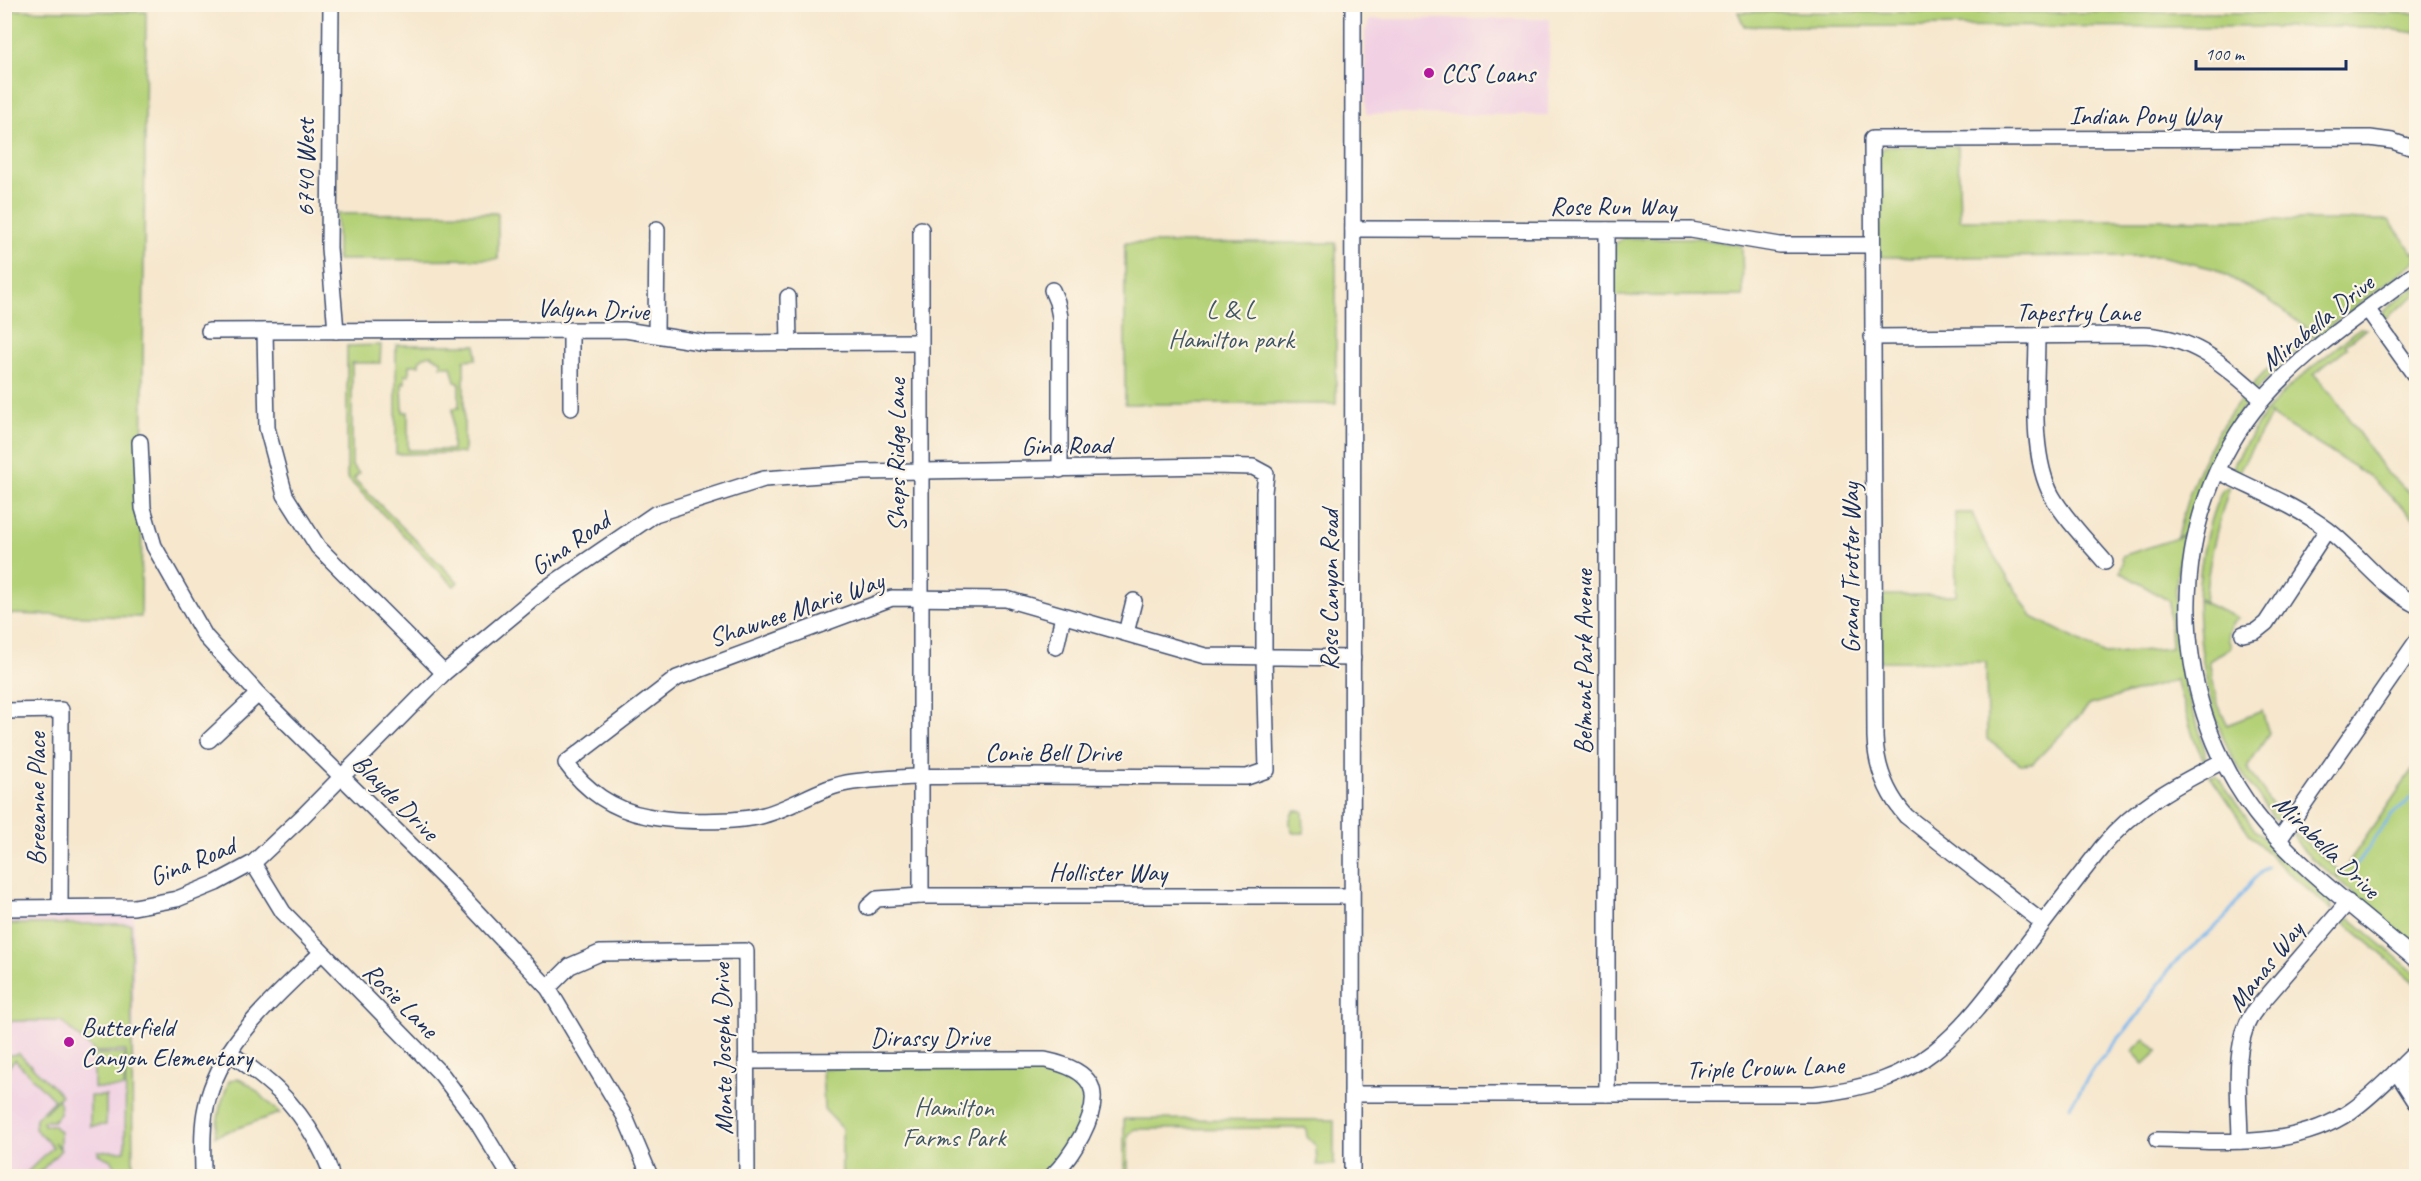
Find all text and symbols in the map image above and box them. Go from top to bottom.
scale bar [2196,33,2346,71]
text: 100 m [2205,43,2246,65]
place label: CCS Loans [1441,57,1537,90]
marker: CCS Loans [1422,66,1436,80]
street label: Indian Pony Way [2069,99,2223,132]
street label: 6740 West [289,117,322,217]
street label: Rose Run Way [1550,190,1678,223]
street label: Mirabella Drive [2254,266,2382,378]
street label: Valynn Drive [536,291,651,328]
park label: L & L Hamilton park [1168,293,1296,356]
street label: Tapestry Lane [2016,296,2141,329]
street label: Sheps Ridge Lane [880,377,913,532]
street label: Gina Road [1021,428,1115,463]
street label: Grand Trotter Way [1834,480,1867,653]
street label: Gina Road [524,502,620,583]
street label: Rose Canyon Road [1313,506,1346,671]
street label: Shawnee Marie Way [704,563,890,655]
street label: Belmont Park Avenue [1567,568,1600,754]
street label: Breeanne Place [20,731,53,866]
street label: Conie Bell Drive [985,736,1122,769]
street label: Blayde Drive [345,747,448,850]
street label: Mirabella Drive [2266,787,2388,907]
street label: Gina Road [144,828,244,894]
street label: Hollister Way [1049,856,1169,889]
street label: Manas Way [2220,913,2312,1018]
street label: Rosie Lane [356,955,447,1046]
street label: Monte Joseph Drive [704,961,740,1135]
place label: Butterfield Canyon Elementary [81,1011,254,1074]
street label: Dirassy Drive [870,1021,991,1054]
marker: Butterfield Canyon Elementary [62,1035,76,1049]
street label: Triple Crown Lane [1685,1048,1846,1087]
park label: Hamilton Farms Park [903,1091,1007,1154]

